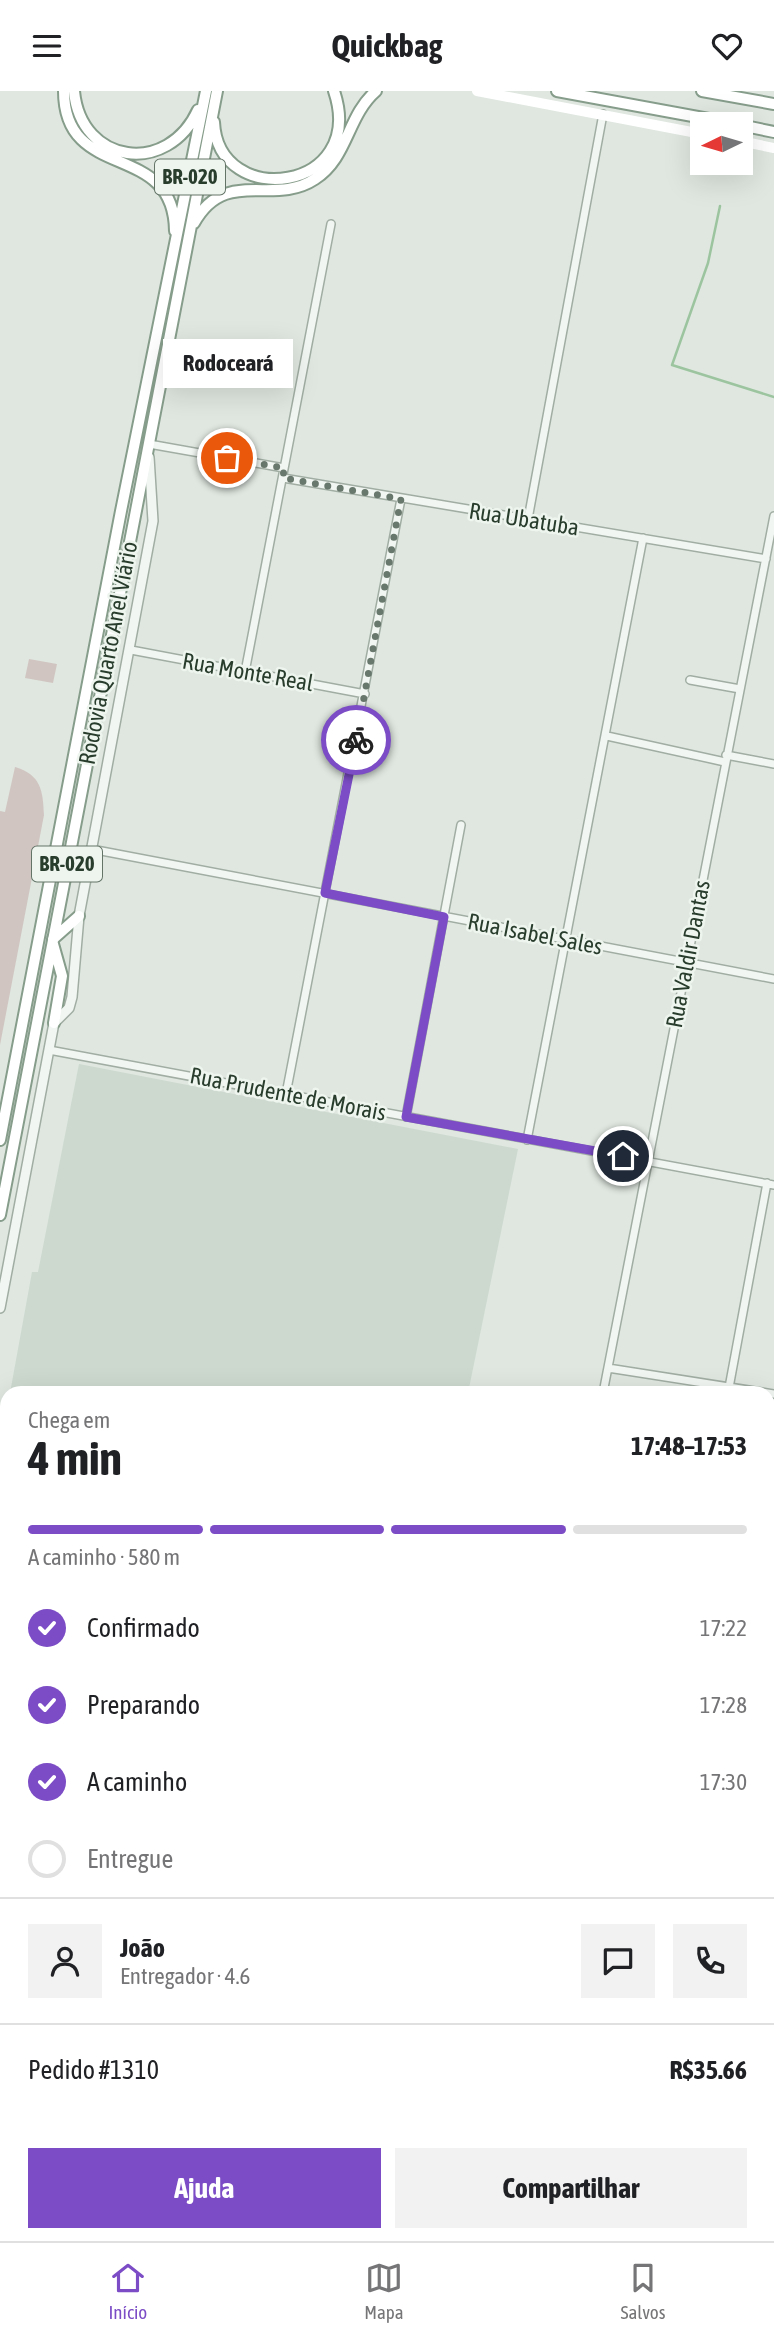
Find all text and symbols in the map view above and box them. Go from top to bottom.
icon: menu [28,27,66,65]
text: Quickbag [331,27,443,64]
icon: heart [708,27,746,65]
north arrow [690,112,752,175]
map controls [690,112,753,175]
road number: BR-020 [155,159,225,195]
callout: Rodoceará [162,339,292,388]
text: Rodoceará [183,350,273,376]
pin [197,428,257,488]
icon: bag [208,439,246,477]
street label: Rua Ubatuba [467,497,581,541]
street label: Rodovia Quarto Anel Viário [74,539,142,767]
street label: Rua Monte Real [180,648,316,696]
courier [321,705,391,775]
icon: bike [337,721,375,759]
road number: BR-020 [32,847,102,881]
street label: Rua Valdir Dantas [661,878,715,1030]
street label: Rua Isabel Sales [466,908,604,960]
street label: Rua Prudente de Morais [188,1062,388,1126]
pin [593,1126,653,1186]
icon: home [604,1137,642,1175]
text: Chega em [28,1407,110,1433]
text: 17:48–17:53 [631,1431,747,1461]
text: 4 min [28,1432,122,1485]
text: A caminho · 580 m [28,1544,180,1570]
icon: check [28,1609,66,1647]
text: Confirmado [87,1613,200,1643]
text: 17:22 [700,1615,747,1641]
icon: check [28,1686,66,1724]
text: Preparando [87,1690,200,1720]
text: 17:28 [700,1692,747,1718]
icon: check [28,1763,66,1801]
text: A caminho [87,1767,187,1797]
text: 17:30 [700,1769,747,1795]
text: Entregue [87,1844,173,1874]
button: person [28,1924,102,1998]
button: chat [581,1924,655,1998]
button: phone [673,1924,747,1998]
text: João [120,1933,165,1963]
text: Entregador · 4.6 [120,1963,250,1989]
text: Pedido #1310 [28,2055,159,2085]
text: R$35.66 [670,2055,747,2085]
button: Ajuda [28,2148,381,2228]
button: Compartilhar [395,2148,747,2228]
tab: Início [108,2259,147,2323]
tab: Mapa [364,2259,404,2323]
tab: Salvos [621,2259,665,2323]

